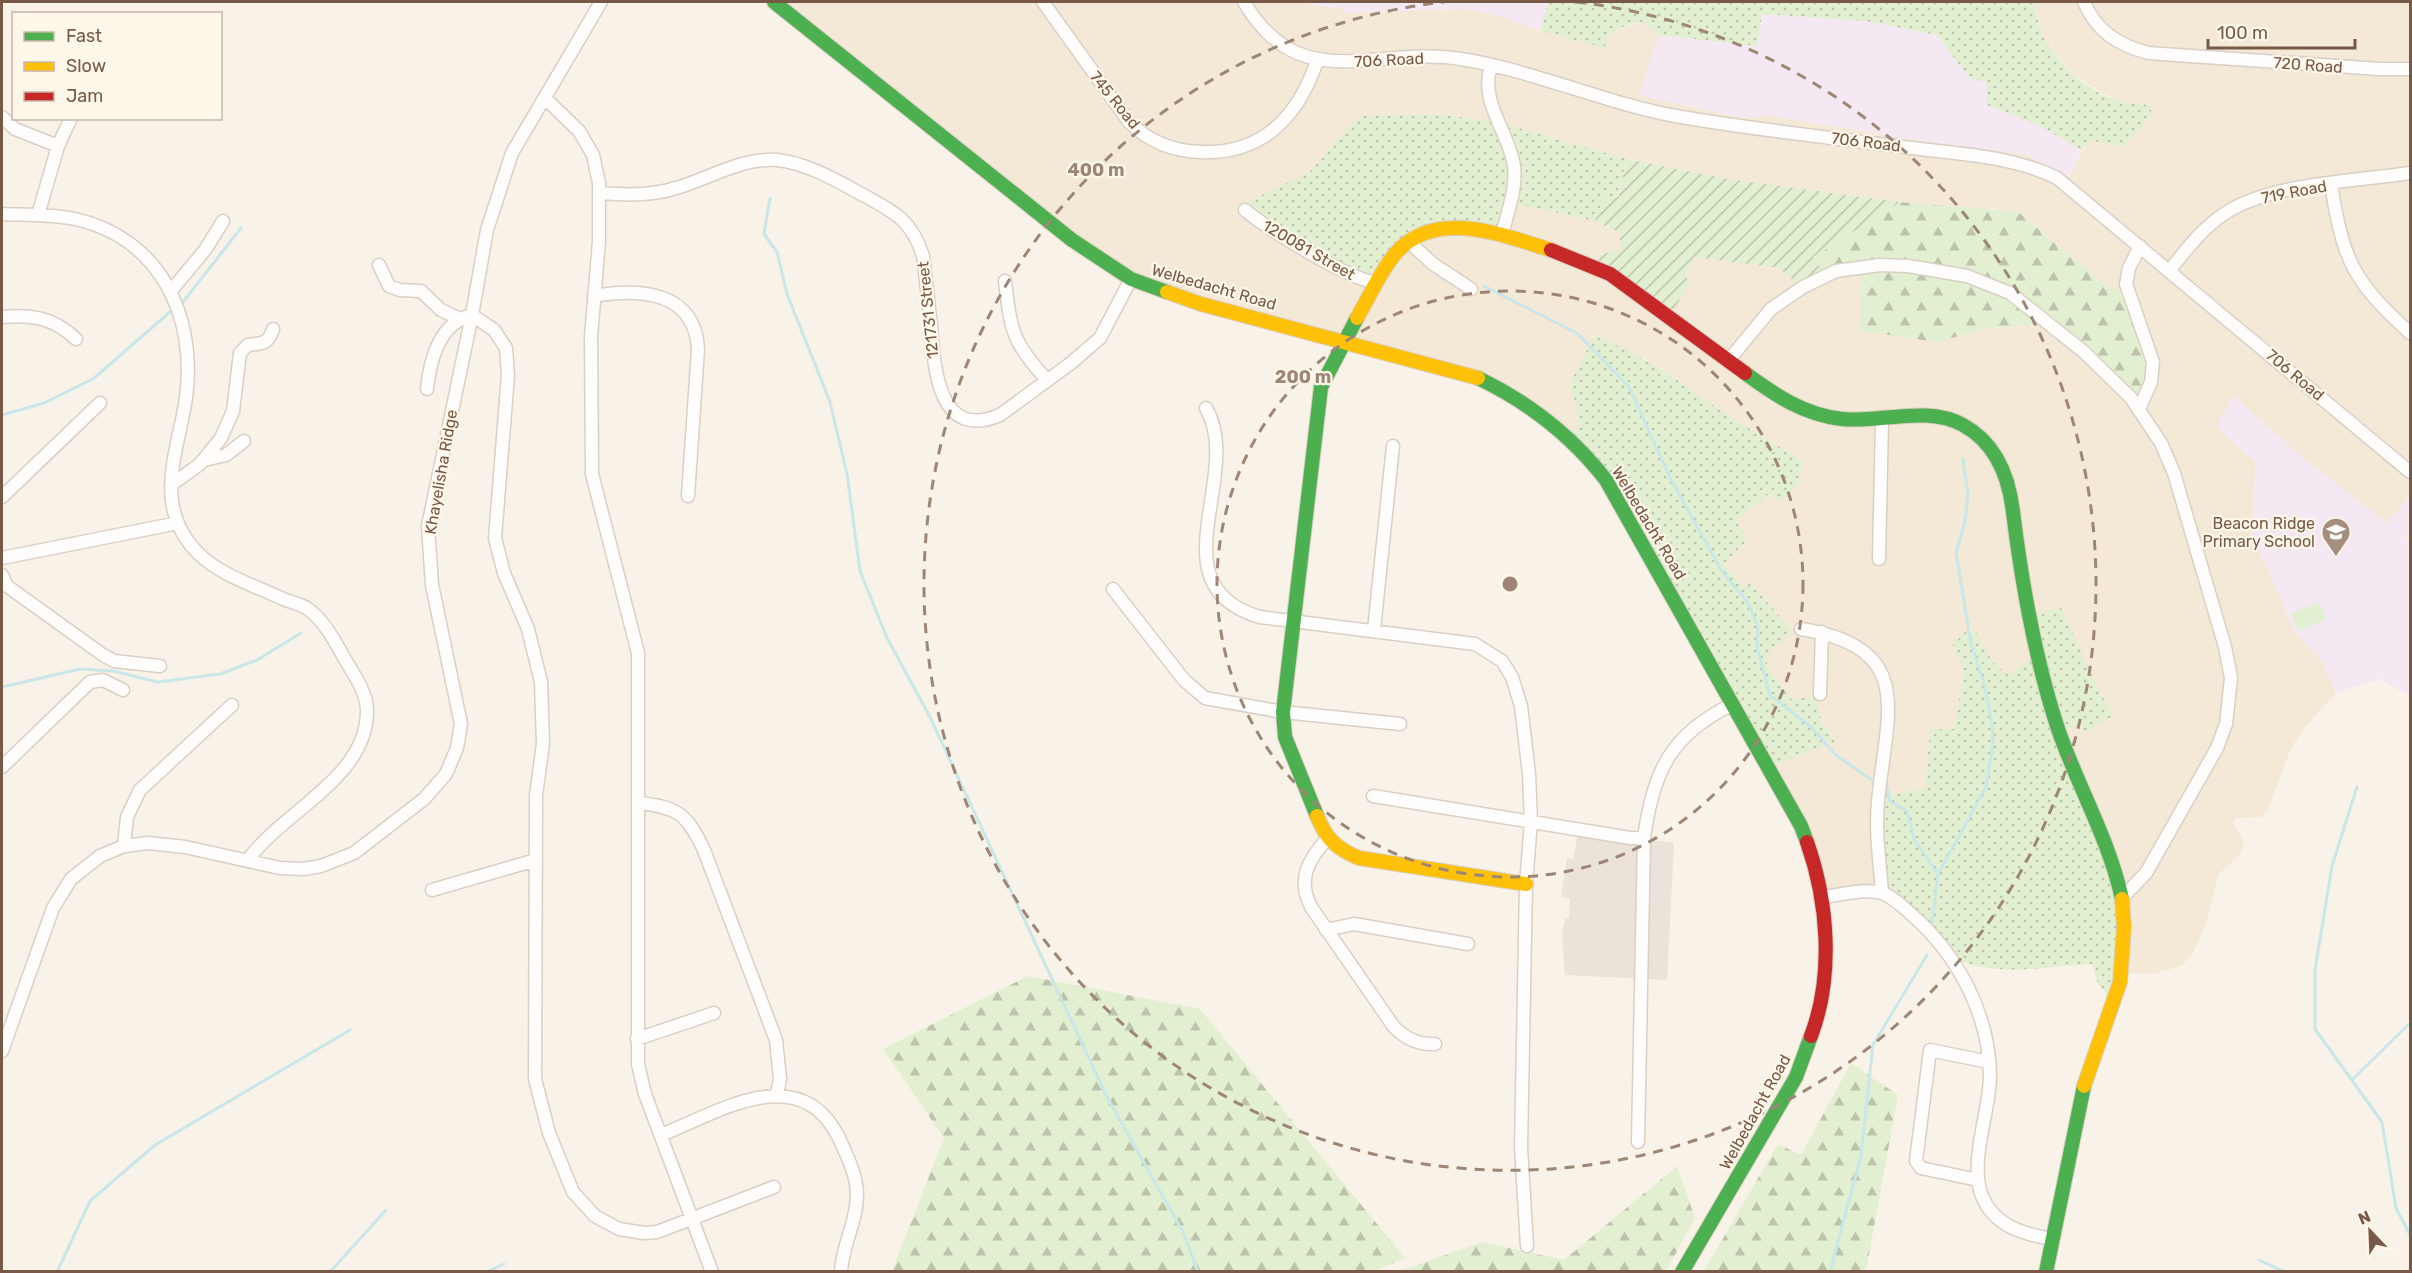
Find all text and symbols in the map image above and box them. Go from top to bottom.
legend [12,12,222,120]
scale bar [2208,12,2355,50]
text: 100 m [2217,22,2268,44]
text: Fast [66,25,102,47]
street label: 706 Road [1354,49,1424,71]
street label: 720 Road [2273,53,2343,77]
text: Slow [66,55,106,77]
street label: 745 Road [1086,67,1144,133]
text: Jam [66,85,103,107]
street label: 706 Road [1830,128,1902,156]
text: 400 m [1067,159,1125,181]
street label: 719 Road [2260,176,2328,208]
street label: 120081 Street [1259,216,1359,284]
street label: 121731 Street [913,260,943,360]
street label: Welbedacht Road [1150,260,1278,314]
street label: 706 Road [2262,345,2328,405]
text: 200 m [1275,366,1331,388]
street label: Khayelisha Ridge [421,408,461,536]
street label: Welbedacht Road [1608,463,1690,583]
place label: Beacon Ridge Primary School [2203,514,2315,551]
school or university icon: Beacon Ridge Primary School [2320,516,2352,558]
centre of rings [1500,574,1520,594]
street label: Welbedacht Road [1715,1051,1795,1173]
north arrow [2340,1201,2400,1261]
text: N [2355,1207,2373,1229]

